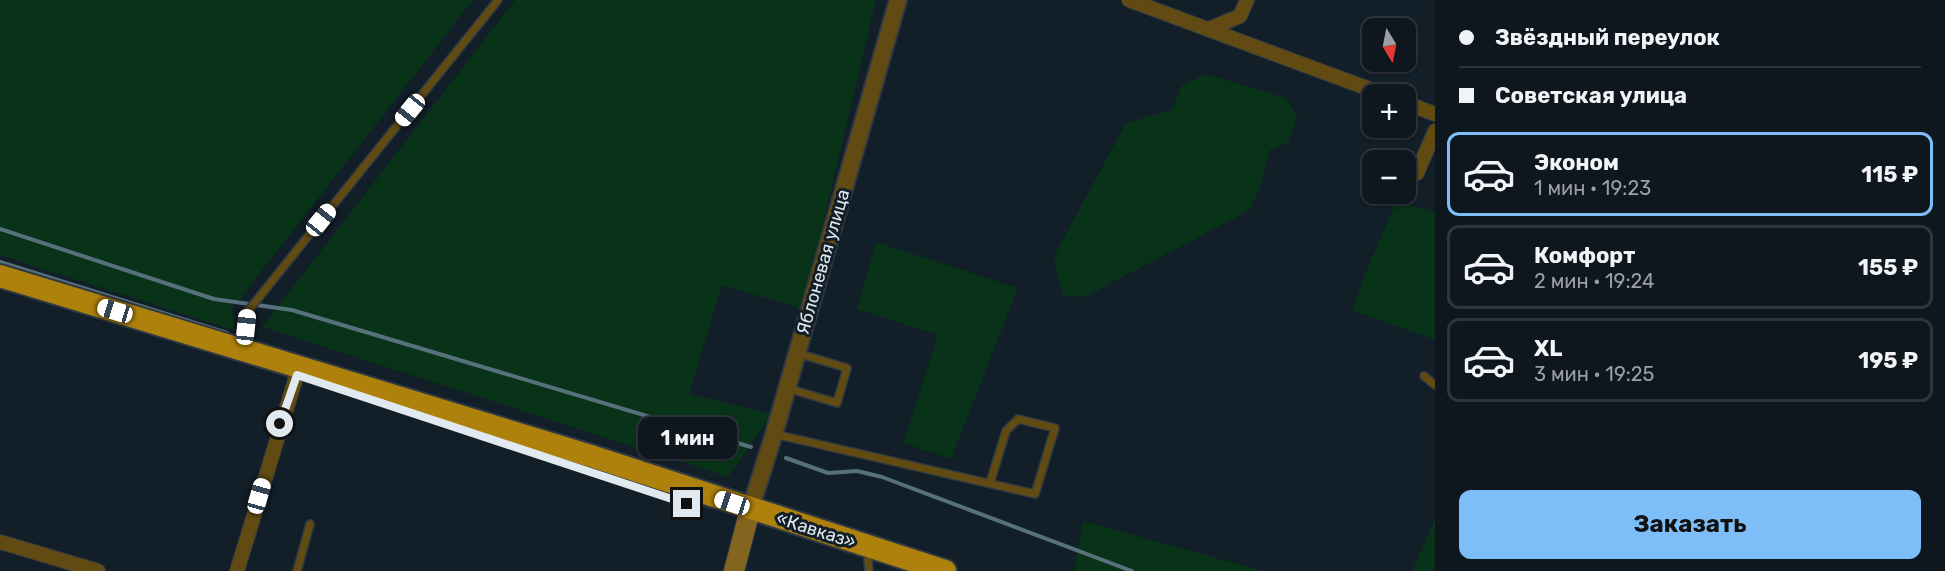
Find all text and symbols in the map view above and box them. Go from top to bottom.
north arrow [1362,18,1416,72]
map controls [1362,18,1416,204]
text: Звёздный переулок [1495,24,1720,51]
text: Советская улица [1495,82,1687,109]
button: + [1362,84,1416,138]
car [392,90,428,130]
icon: car [1462,147,1516,201]
text: Эконом [1534,149,1619,176]
button: − [1362,150,1416,204]
text: 115 ₽ [1861,161,1918,188]
text: 1 мин · 19:23 [1534,176,1651,200]
street label: Яблоневая улица [792,187,854,337]
car [303,200,339,240]
icon: car [1462,240,1516,294]
text: Комфорт [1534,242,1635,269]
text: 155 ₽ [1858,254,1918,281]
text: 2 мин · 19:24 [1534,269,1655,293]
car [95,297,135,325]
car [235,308,257,346]
icon: car [1462,333,1516,387]
text: XL [1534,335,1562,362]
text: 195 ₽ [1858,347,1918,374]
text: 3 мин · 19:25 [1534,362,1654,386]
route start [266,410,293,437]
callout: 1 мин [638,417,736,459]
text: 1 мин [660,426,715,450]
car [245,476,273,516]
car [712,489,752,517]
route end [673,490,700,517]
button: Заказать [1459,490,1921,559]
street label: «Кавказ» [773,507,859,553]

